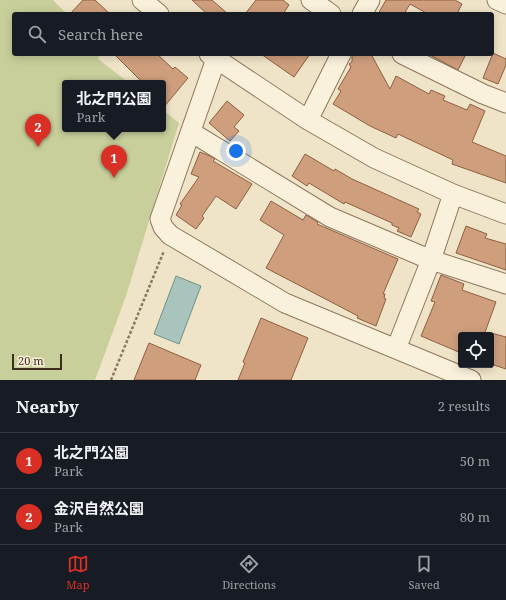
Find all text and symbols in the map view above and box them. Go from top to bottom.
search box [12,12,494,56]
icon: search [26,23,48,45]
text: Search here [58,24,143,44]
popup [62,80,166,132]
text: 北之門公園 [76,88,152,108]
text: Park [76,108,105,126]
pin: 2 [25,114,51,147]
your location [226,141,246,161]
pin: 1 [101,145,127,178]
map controls [458,332,494,368]
button: locate [458,332,494,368]
scale bar [12,352,62,371]
text: 20 m [18,353,44,368]
text: Nearby [16,395,79,418]
text: 2 results [438,397,490,415]
text: 北之門公園 [54,442,129,462]
text: 1 [25,452,33,470]
text: 50 m [460,452,490,470]
text: Park [54,462,83,480]
text: 金沢自然公園 [54,498,144,518]
text: 2 [25,508,33,526]
text: 80 m [460,508,490,526]
text: Park [54,518,83,536]
tab: Map [66,553,90,592]
tab: Directions [222,553,276,592]
tab: Saved [409,553,440,592]

